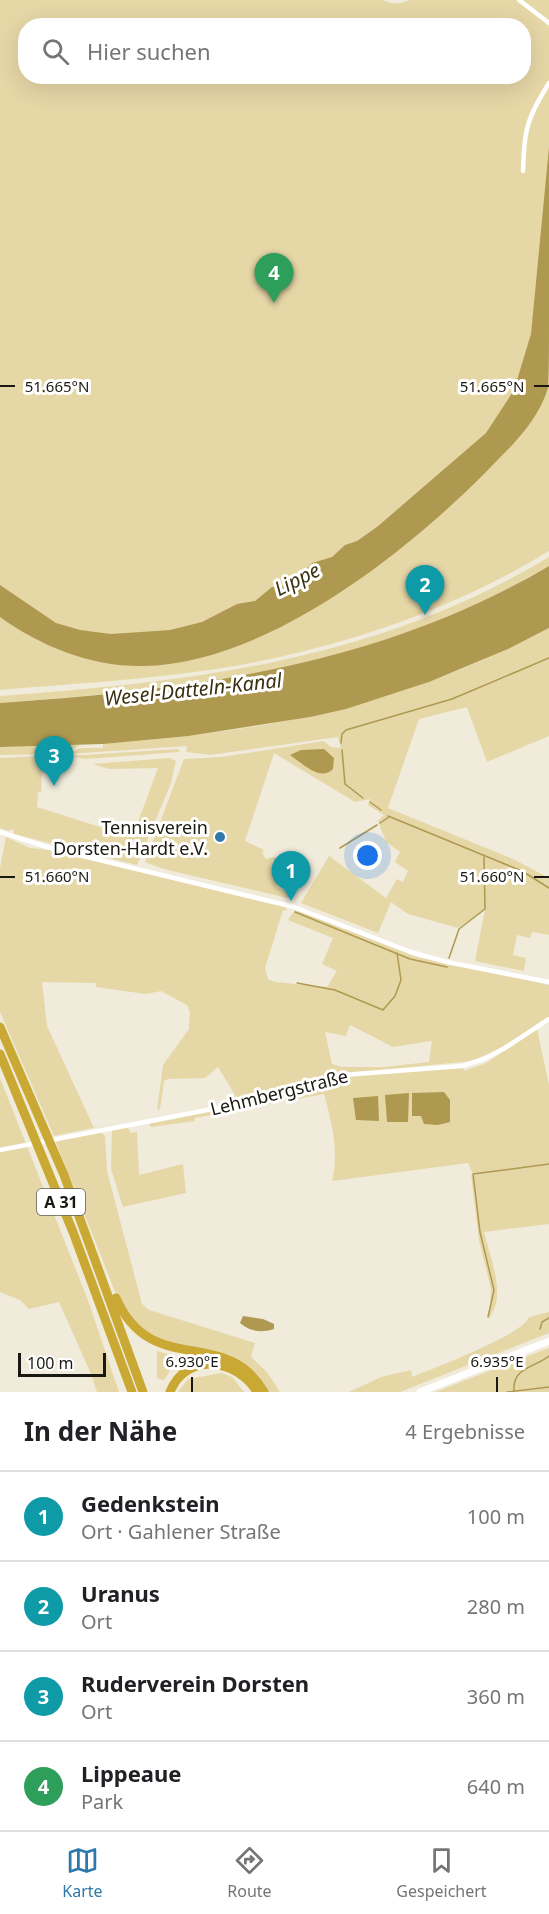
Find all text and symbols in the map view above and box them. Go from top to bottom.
search box [18,18,531,84]
icon: search [39,35,72,68]
text: Hier suchen [87,36,211,66]
pin: 4 [254,254,294,303]
text: 51.665°N [25,376,89,396]
text: 51.665°N [460,376,524,396]
water label: Lippe [270,556,324,602]
pin: 2 [406,566,444,615]
water label: Wesel-Datteln-Kanal [103,666,284,712]
pin: 3 [34,736,74,786]
place label: Tennisverein Dorsten-Hardt e.V. [53,815,208,860]
marker: Tennisverein Dorsten-Hardt e.V. [213,830,227,844]
your location [353,841,382,870]
pin: 1 [272,852,310,901]
text: 51.660°N [25,866,89,886]
text: 51.660°N [460,866,524,886]
street label: Lehmbergstraße [208,1063,350,1121]
road number: A 31 [37,1189,85,1215]
scale bar [18,1350,106,1378]
text: 6.930°E [165,1351,219,1371]
text: 6.935°E [470,1351,524,1371]
text: 100 m [27,1352,74,1374]
text: In der Nähe [24,1413,177,1449]
text: 4 Ergebnisse [405,1418,525,1445]
text: Gedenkstein [81,1488,220,1518]
text: 1 [38,1503,49,1530]
text: 100 m [467,1503,525,1530]
text: Ort · Gahlener Straße [81,1518,281,1545]
text: Uranus [81,1578,160,1608]
text: 2 [38,1593,49,1620]
text: 280 m [467,1593,525,1620]
text: Ort [81,1608,112,1635]
text: Ruderverein Dorsten [81,1668,309,1698]
text: 3 [38,1683,49,1710]
text: 360 m [467,1683,525,1710]
text: Ort [81,1698,112,1725]
text: Lippeaue [81,1758,181,1788]
text: 4 [38,1773,49,1800]
text: 640 m [467,1773,525,1800]
text: Park [81,1788,123,1815]
tab: Karte [62,1844,103,1902]
tab: Route [227,1844,272,1902]
tab: Gespeichert [396,1844,487,1902]

